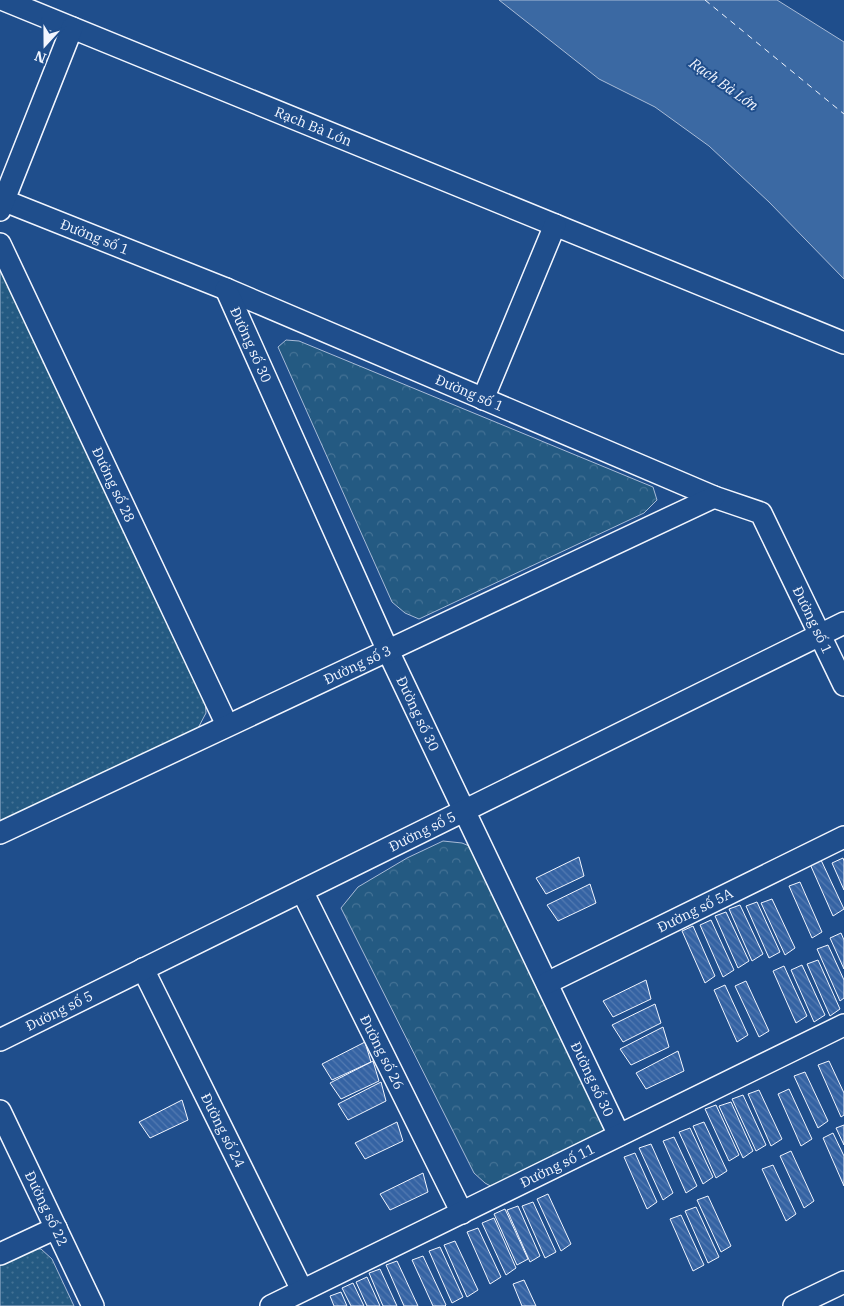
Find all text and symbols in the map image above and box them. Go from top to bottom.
north arrow [20,20,70,70]
text: N [32,47,49,68]
water label: Rạch Bà Lớn [685,53,762,115]
street label: Rạch Bà Lớn [272,102,355,150]
street label: Đường số 1 [58,215,132,259]
street label: Đường số 30 [226,304,276,385]
street label: Đường số 1 [433,370,507,415]
street label: Đường số 28 [88,444,139,525]
street label: Đường số 1 [789,583,836,656]
street label: Đường số 3 [321,641,394,688]
street label: Đường số 30 [392,673,443,754]
street label: Đường số 5 [386,807,459,856]
street label: Đường số 5A [654,884,736,936]
street label: Đường số 5 [23,987,96,1035]
street label: Đường số 26 [356,1012,408,1093]
street label: Đường số 30 [567,1039,618,1120]
street label: Đường số 24 [197,1090,249,1171]
street label: Đường số 11 [517,1140,598,1191]
street label: Đường số 22 [21,1168,72,1249]

